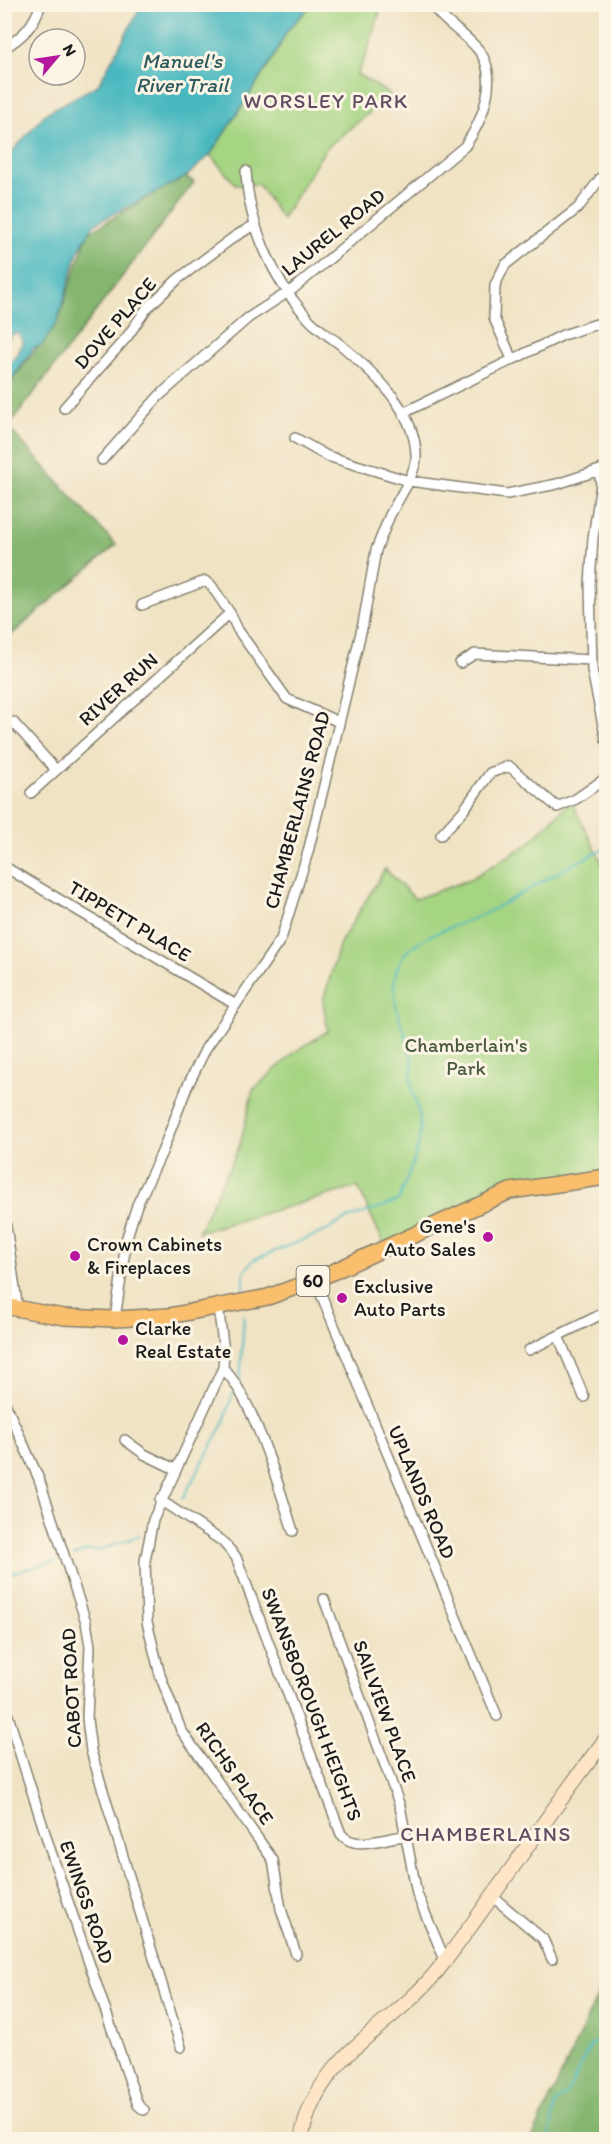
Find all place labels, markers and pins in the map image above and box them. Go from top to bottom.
place label: Gene's Auto Sales [384,1214,476,1261]
marker: Gene's Auto Sales [481,1230,495,1244]
place label: Crown Cabinets & Fireplaces [87,1232,222,1279]
marker: Crown Cabinets & Fireplaces [68,1249,82,1263]
place label: Exclusive Auto Parts [354,1274,446,1321]
marker: Exclusive Auto Parts [335,1291,349,1305]
place label: Clarke Real Estate [135,1316,231,1363]
marker: Clarke Real Estate [116,1333,130,1347]

